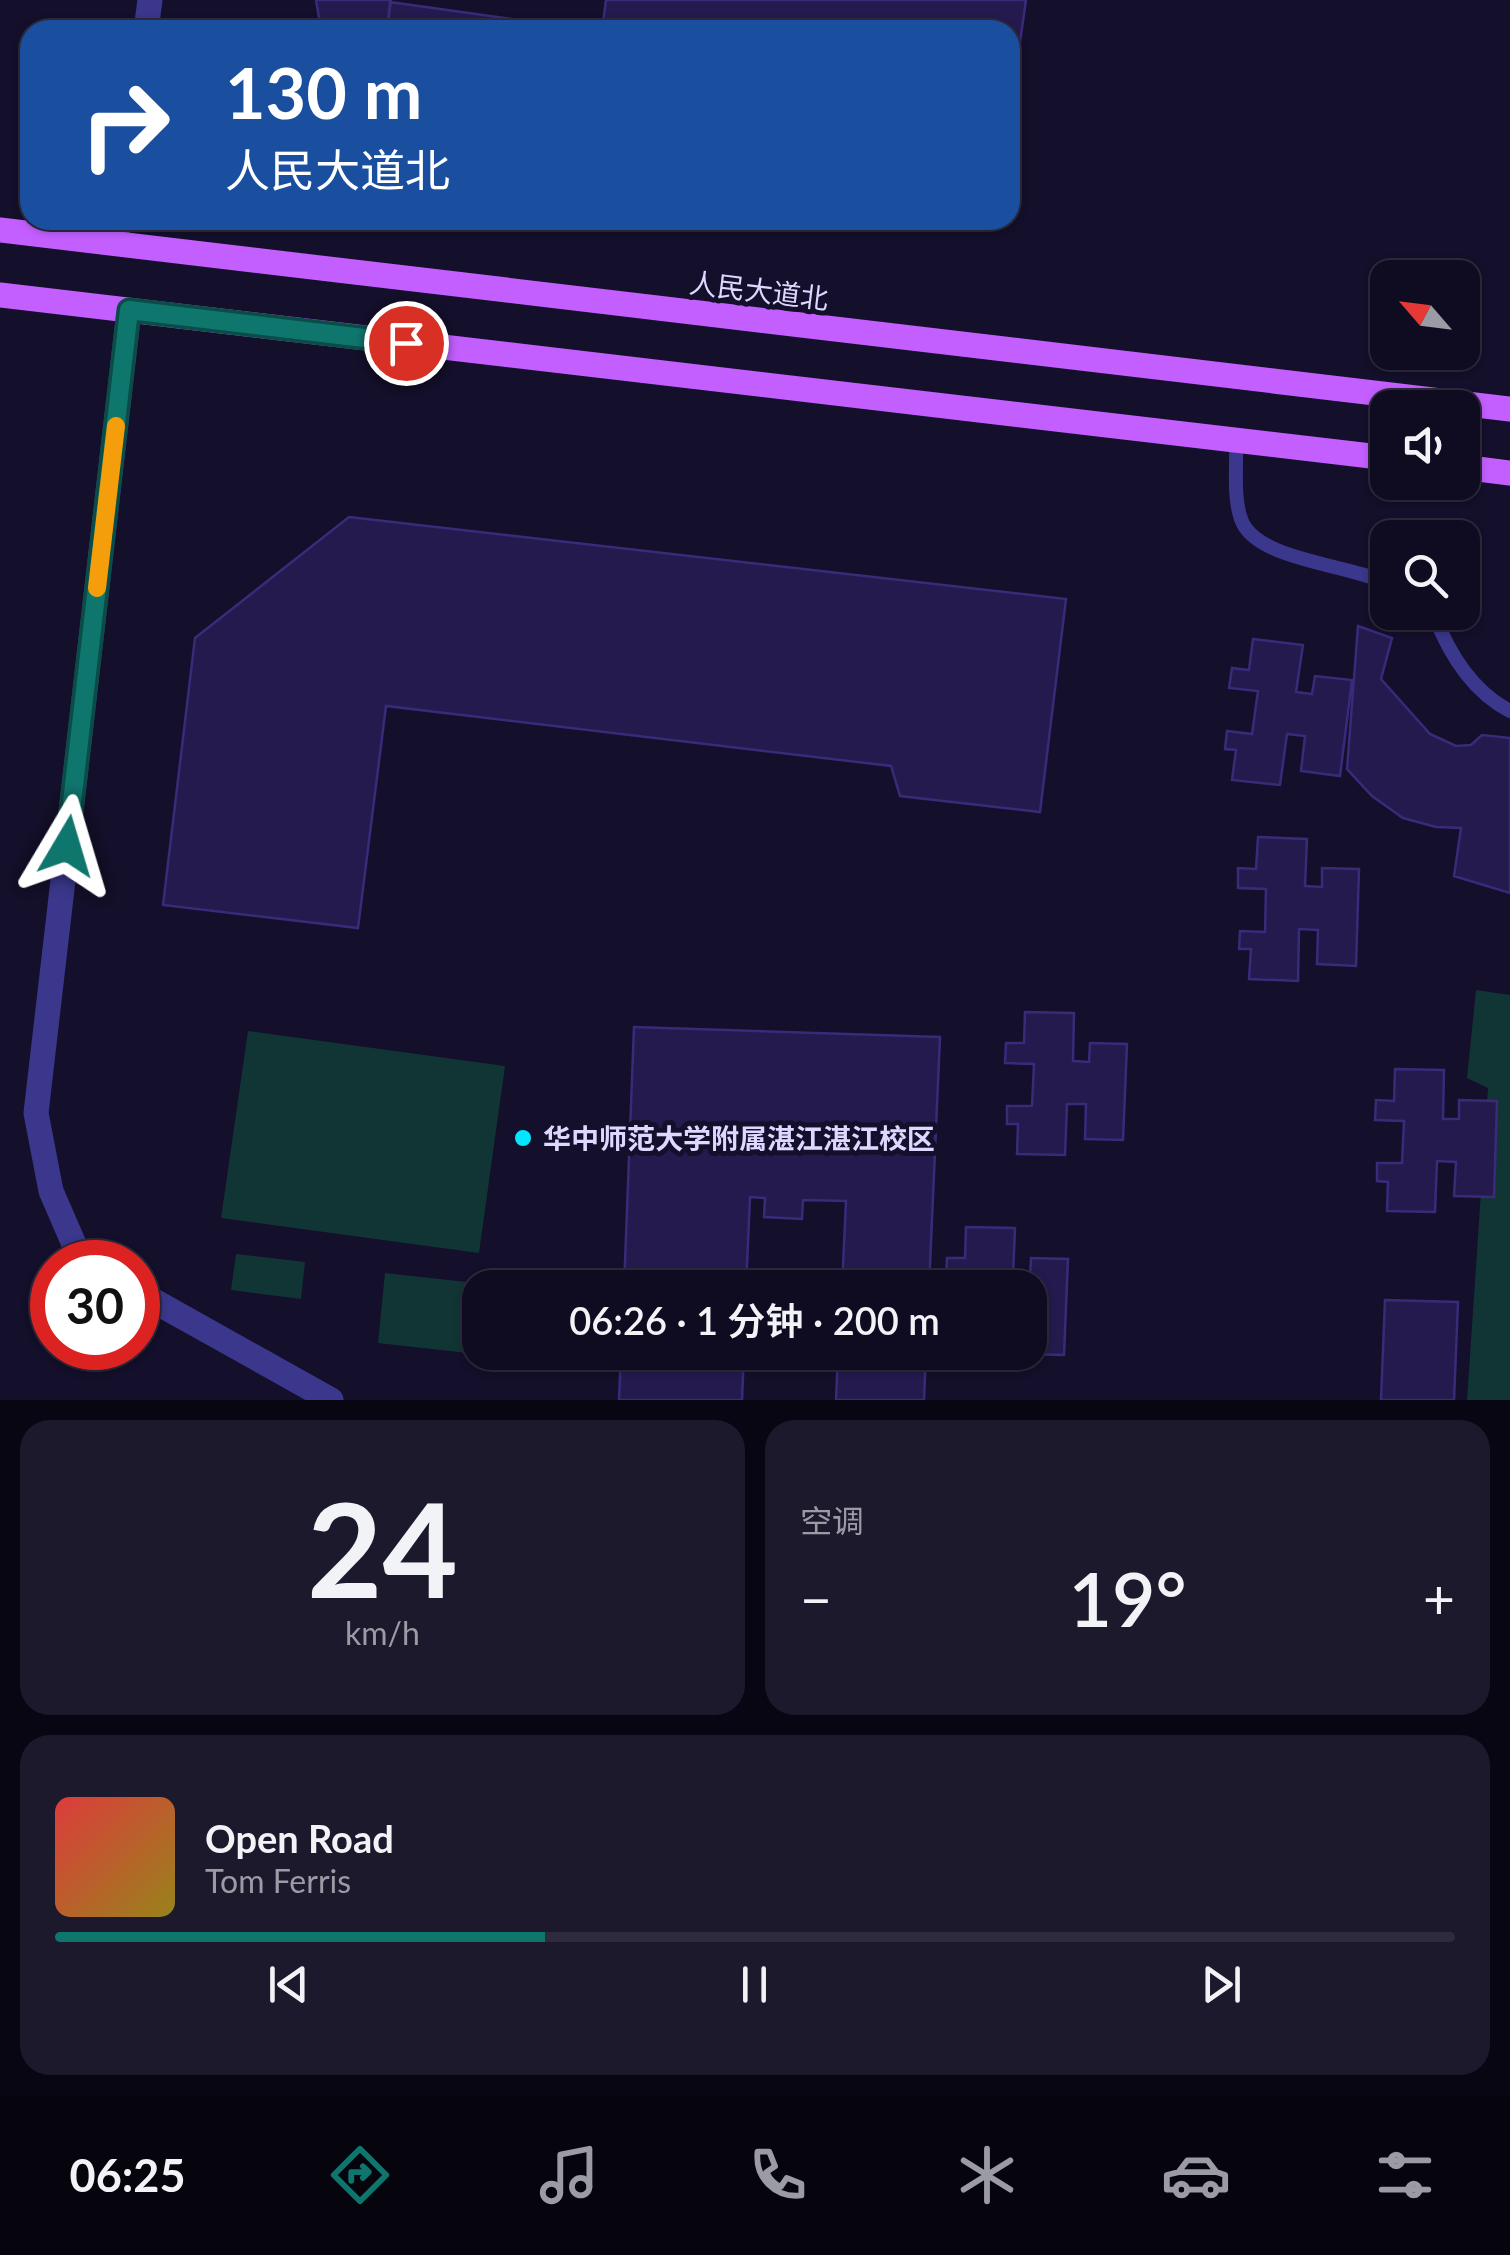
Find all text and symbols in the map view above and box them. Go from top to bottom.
text: 130 m [225,50,422,134]
icon: right [60,60,190,190]
text: 人民大道北 [225,143,450,197]
north arrow [1370,260,1480,370]
map controls [1370,260,1480,630]
street label: 人民大道北 [687,265,831,315]
pin [364,301,449,386]
icon: arrive [379,316,434,371]
button: sound [1370,390,1480,500]
button: search [1370,520,1480,630]
position arrow [15,794,119,898]
place label: 华中师范大学附属湛江湛江校区 [543,1121,935,1155]
marker: 华中师范大学附属湛江湛江校区 [512,1127,534,1149]
speed limit sign: 30 [30,1240,160,1370]
text: 06:26 · 1 分钟 · 200 m [569,1297,940,1343]
text: 24 [307,1470,458,1626]
text: 空调 [800,1501,864,1540]
text: 19° [1068,1553,1187,1643]
text: − [800,1565,832,1631]
text: + [1423,1565,1455,1631]
text: km/h [345,1613,420,1652]
text: Open Road [205,1815,394,1861]
text: Tom Ferris [205,1861,351,1900]
icon: previous [261,1957,316,2012]
icon: pause [727,1957,782,2012]
icon: next [1194,1957,1249,2012]
icon: directions [325,2140,395,2210]
icon: music [534,2140,604,2210]
icon: phone [743,2140,813,2210]
icon: climate [952,2140,1022,2210]
icon: car [1161,2140,1231,2210]
icon: filters [1370,2140,1440,2210]
text: 06:25 [70,2148,186,2202]

